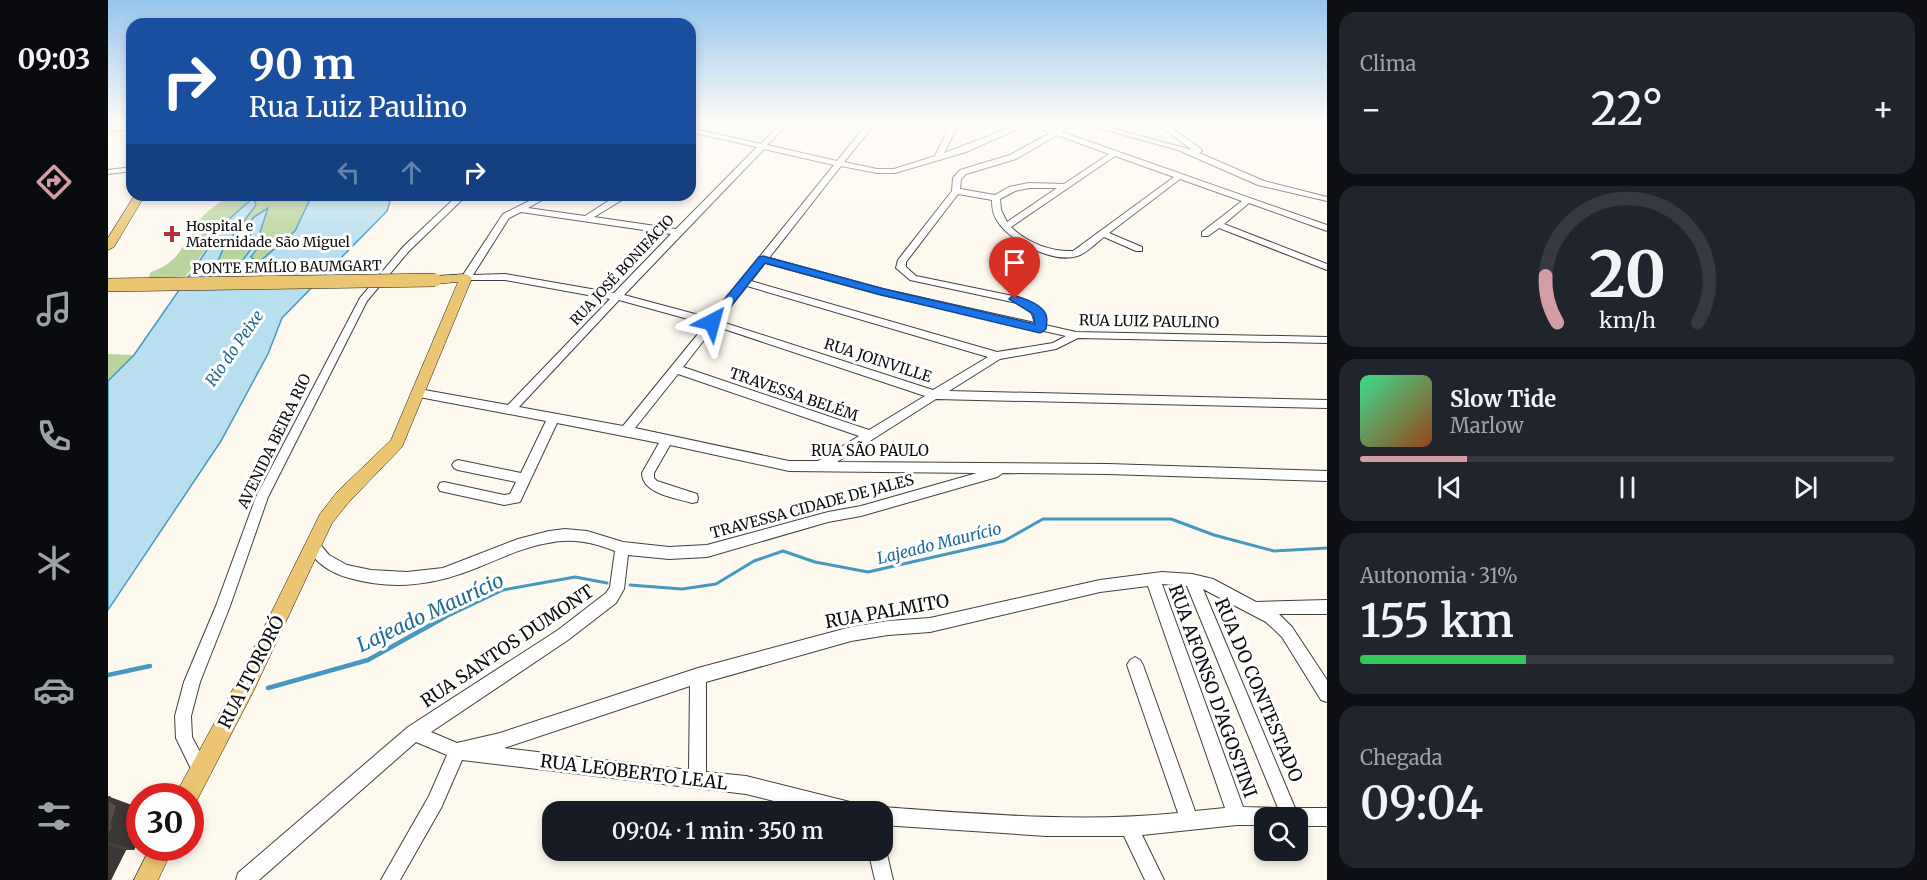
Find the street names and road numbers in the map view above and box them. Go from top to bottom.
street label: RUA JOSÉ BONIFÁCIO [566,211,678,329]
street label: PONTE EMÍLIO BAUMGART [192,256,382,278]
street label: RUA LUIZ PAULINO [1079,310,1219,332]
street label: RUA JOINVILLE [822,334,935,386]
street label: TRAVESSA BELÉM [727,362,861,425]
street label: AVENIDA BEIRA RIO [233,370,315,512]
street label: RUA SÃO PAULO [811,441,929,460]
street label: TRAVESSA CIDADE DE JALES [708,470,916,542]
street label: RUA SANTOS DUMONT [416,579,598,712]
street label: RUA AFONSO D'AGOSTINI [1164,581,1262,801]
street label: RUA PALMITO [823,589,951,633]
street label: RUA DO CONTESTADO [1210,594,1308,786]
street label: RUA ITORORÓ [213,612,289,732]
street label: RUA LEOBERTO LEAL [539,749,729,795]

